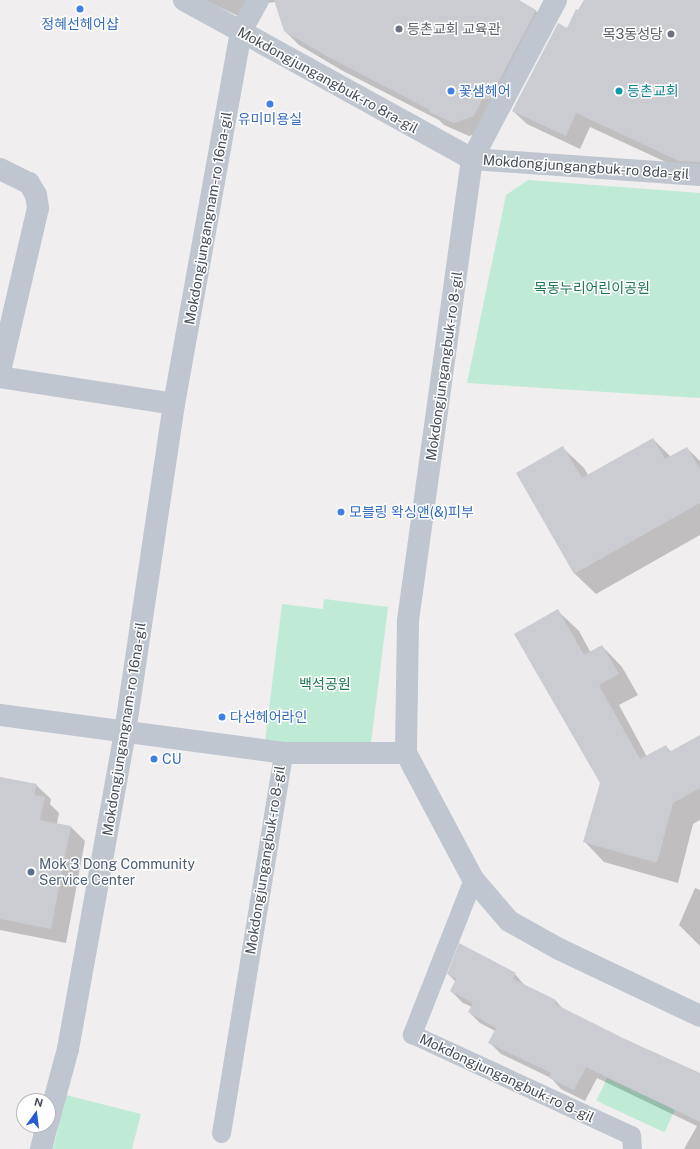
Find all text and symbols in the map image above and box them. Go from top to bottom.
marker: 정혜선헤어샵 [75,4,85,14]
place label: 정혜선헤어샵 [41,16,119,32]
place label: 등촌교회 교육관 [407,21,501,37]
street label: Mokdongjungangbuk-ro 8ra-gil [235,23,421,137]
marker: 등촌교회 교육관 [394,24,404,34]
place label: 목3동성당 [603,26,663,42]
marker: 목3동성당 [666,29,676,39]
place label: 꽃샘헤어 [459,83,511,99]
place label: 등촌교회 [627,83,679,99]
marker: 꽃샘헤어 [446,86,456,96]
marker: 등촌교회 [614,86,624,96]
marker: 유미미용실 [265,99,275,109]
street label: Mokdongjungangnam-ro 16na-gil [181,110,235,326]
place label: 유미미용실 [238,111,302,127]
street label: Mokdongjungangbuk-ro 8da-gil [482,151,690,183]
street label: Mokdongjungangbuk-ro 8-gil [422,270,466,462]
park label: 목동누리어린이공원 [534,280,650,296]
place label: 모블링 왁싱앤(&)피부 [349,504,474,520]
marker: 모블링 왁싱앤(&)피부 [336,507,346,517]
street label: Mokdongjungangnam-ro 16na-gil [99,621,149,837]
park label: 백석공원 [299,676,351,692]
place label: 다선헤어라인 [230,709,307,725]
marker: 다선헤어라인 [217,712,227,722]
place label: CU [162,751,181,767]
marker: CU [149,754,159,764]
street label: Mokdongjungangbuk-ro 8-gil [242,764,288,956]
place label: Mok 3 Dong Community Service Center [39,856,195,888]
marker: Mok 3 Dong Community Service Center [26,867,36,877]
street label: Mokdongjungangbuk-ro 8-gil [417,1030,597,1126]
north arrow [16,1093,56,1133]
text: N [33,1095,44,1109]

